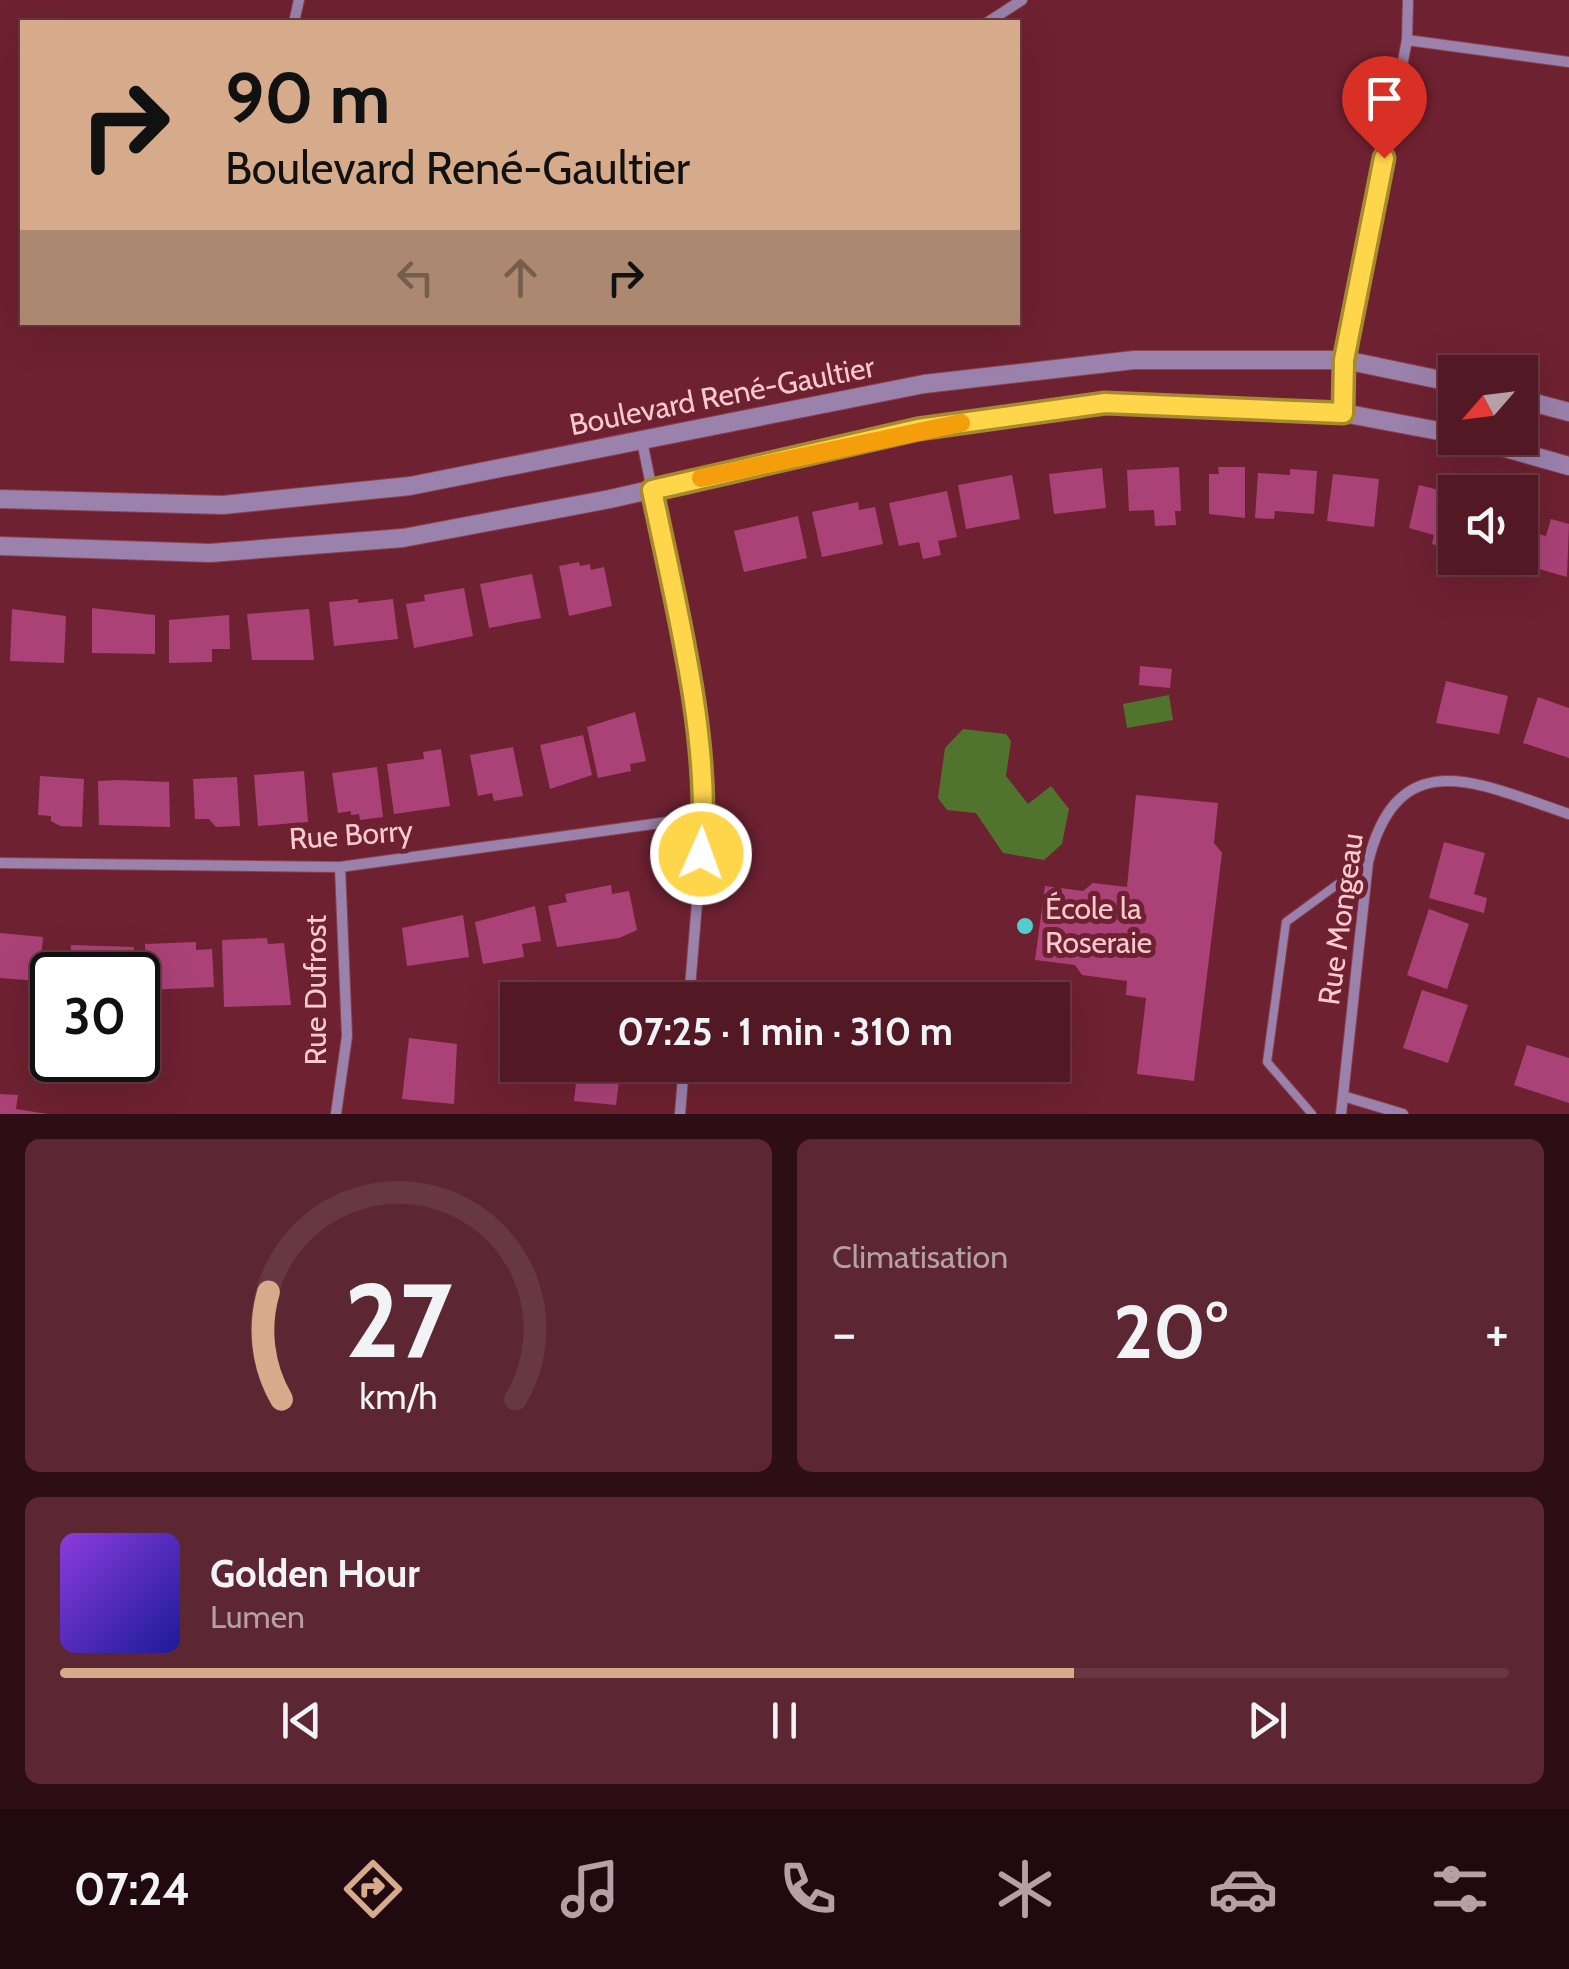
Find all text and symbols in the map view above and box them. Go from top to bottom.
text: 90 m [225,55,390,141]
pin [1342,56,1427,159]
icon: right [60,60,190,190]
icon: arrive [1357,71,1412,126]
text: Boulevard René-Gaultier [225,141,690,195]
icon: left [388,250,443,305]
icon: ahead [493,250,548,305]
icon: right [598,250,653,305]
street label: Boulevard René-Gaultier [566,348,878,443]
north arrow [1438,355,1538,455]
map controls [1438,355,1538,575]
button: sound [1438,475,1538,575]
position arrow [649,802,753,906]
street label: Rue Borry [288,812,414,857]
street label: Rue Mongeau [1310,831,1371,1007]
place label: École la Roseraie [1045,890,1152,961]
street label: Rue Dufrost [297,915,334,1065]
marker: École la Roseraie [1014,915,1036,937]
speed limit sign: 30 [30,952,160,1082]
text: 07:25 · 1 min · 310 m [617,1008,953,1055]
text: Climatisation [832,1237,1008,1276]
text: 27 [344,1257,453,1383]
text: 20° [1113,1286,1228,1377]
text: − [832,1299,856,1366]
text: + [1485,1299,1509,1366]
text: km/h [359,1375,438,1418]
text: Golden Hour [210,1550,420,1597]
text: Lumen [210,1597,305,1636]
icon: previous [274,1693,329,1748]
icon: pause [757,1693,812,1748]
icon: next [1240,1693,1295,1748]
icon: directions [338,1854,408,1924]
icon: music [555,1854,625,1924]
icon: phone [773,1854,843,1924]
icon: climate [990,1854,1060,1924]
icon: car [1208,1854,1278,1924]
icon: filters [1425,1854,1495,1924]
text: 07:24 [74,1862,190,1916]

